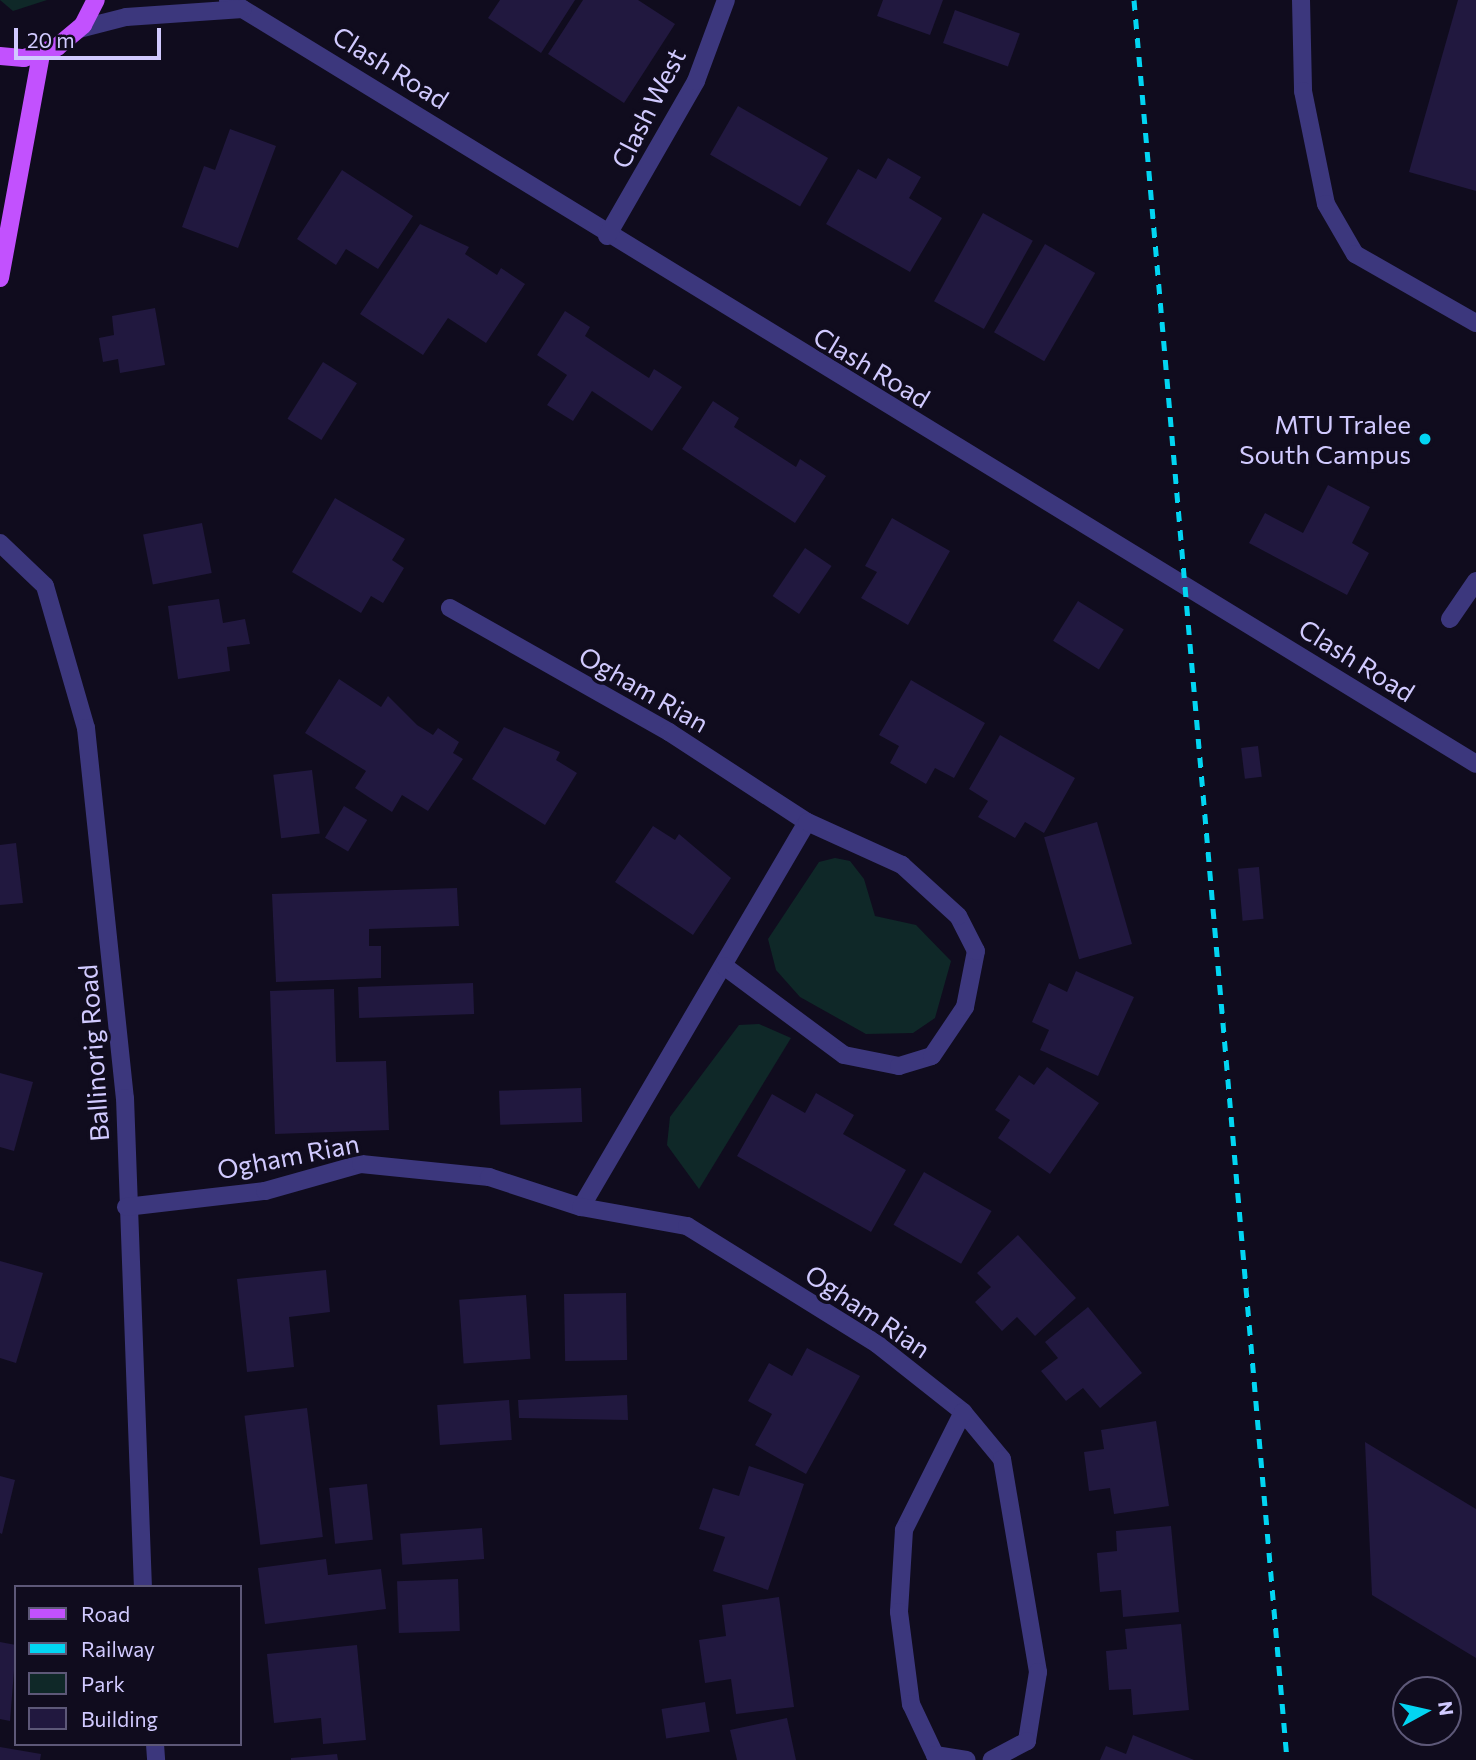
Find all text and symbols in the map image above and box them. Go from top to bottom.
scale bar [18,14,164,58]
street label: Clash Road [327,19,455,115]
text: 20 m [27,27,75,52]
street label: Clash West [604,43,692,173]
street label: Clash Road [808,320,936,414]
place label: MTU Tralee South Campus [1239,408,1411,470]
marker: MTU Tralee South Campus [1417,431,1433,447]
street label: Clash Road [1293,612,1421,708]
street label: Ogham Rian [574,639,714,739]
street label: Ballinorig Road [71,963,115,1143]
street label: Ogham Rian [214,1127,362,1185]
street label: Ogham Rian [800,1258,936,1364]
legend [14,1585,242,1746]
text: Road [81,1601,130,1626]
text: Railway [81,1636,155,1661]
text: Park [81,1671,125,1696]
north arrow [1392,1676,1462,1746]
text: N [1434,1700,1459,1717]
text: Building [81,1706,158,1731]

